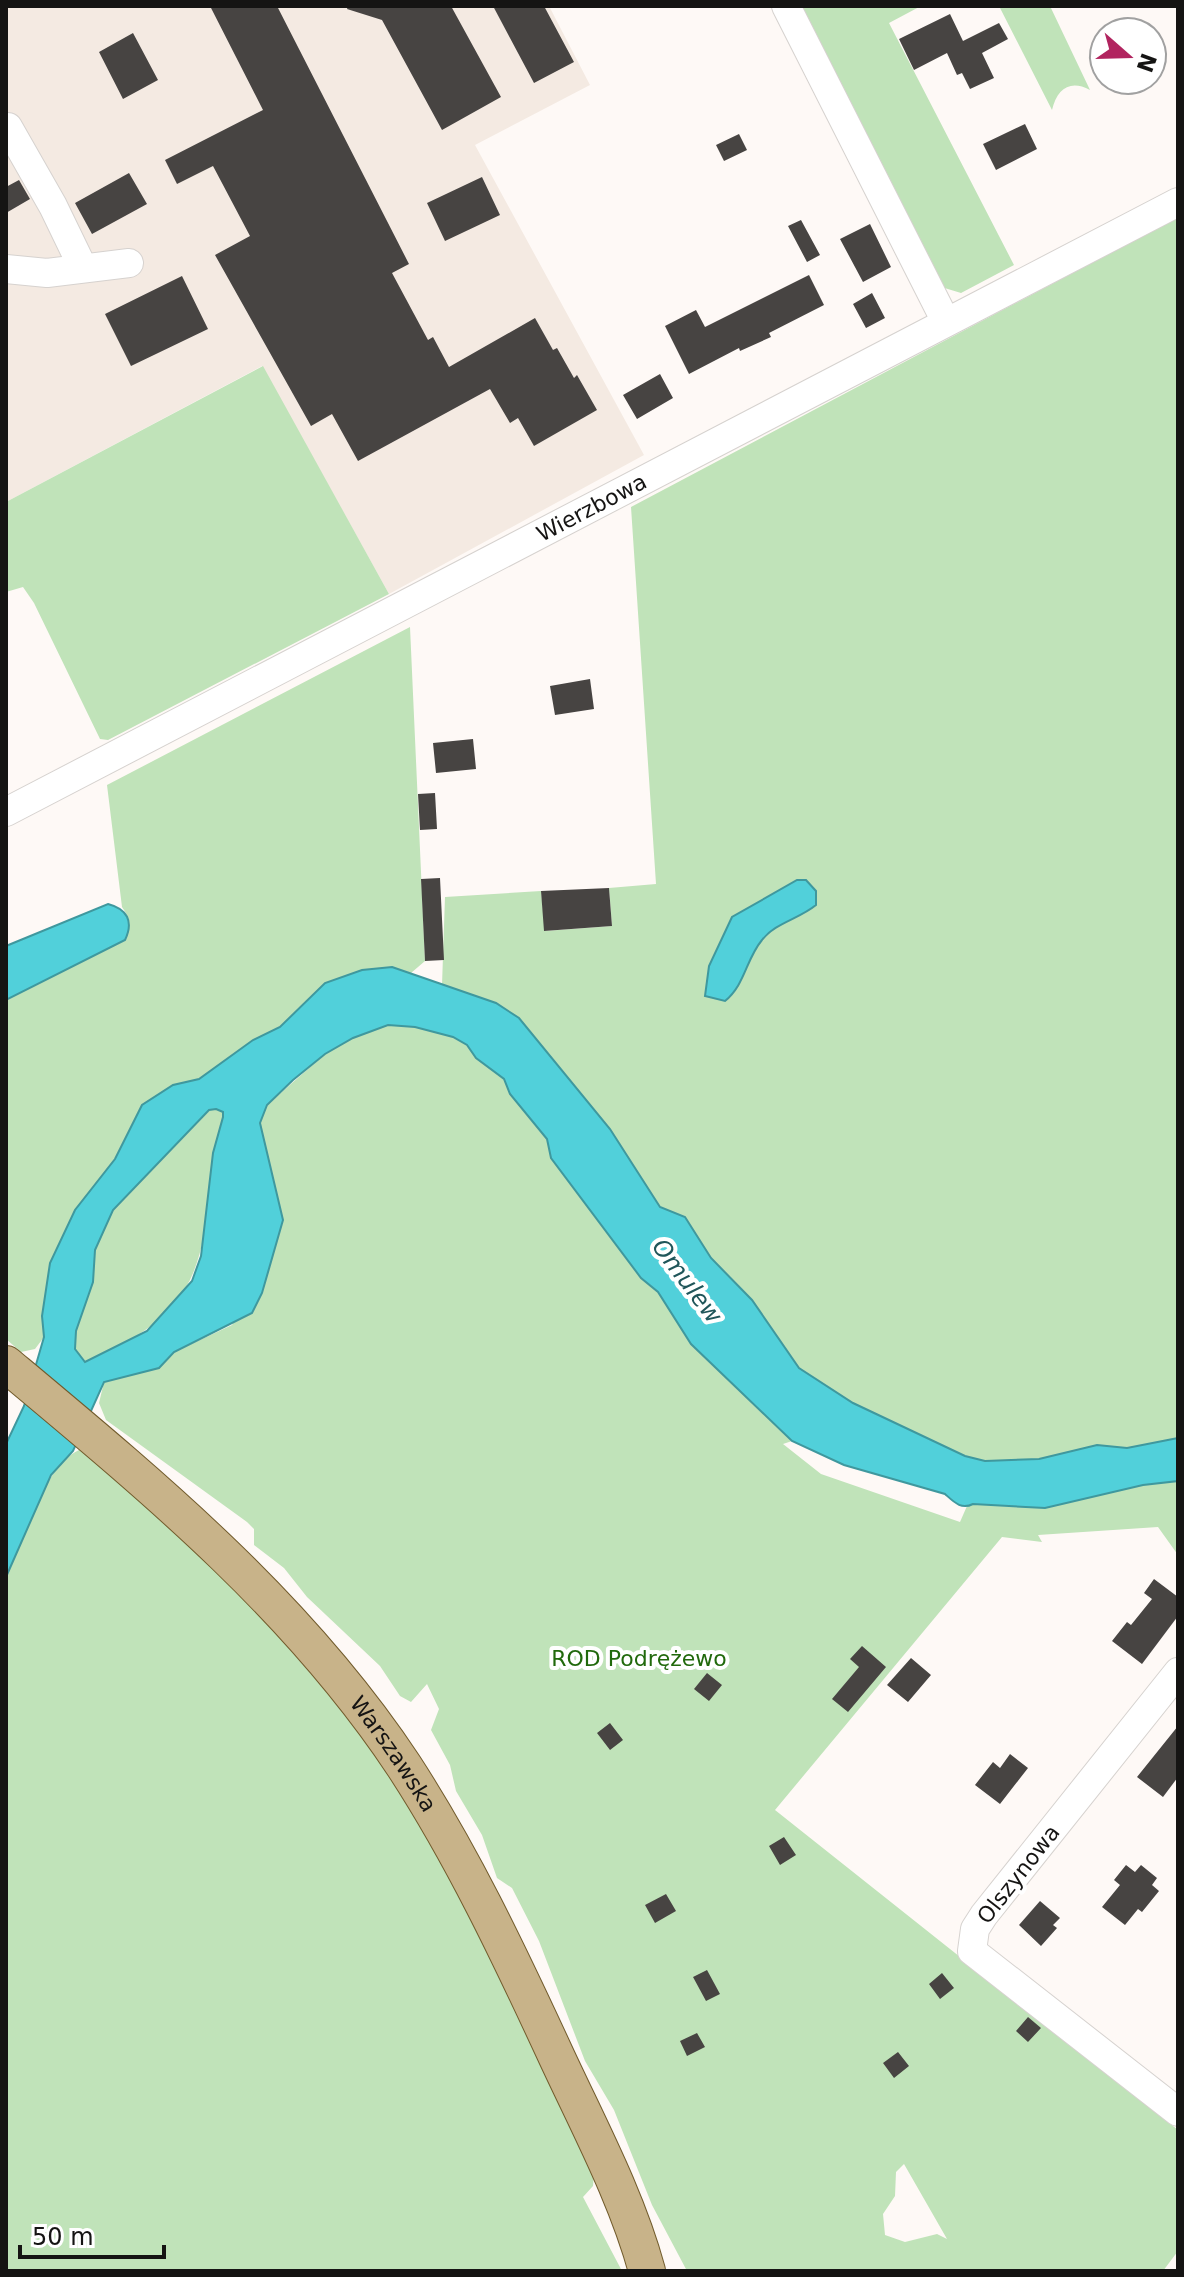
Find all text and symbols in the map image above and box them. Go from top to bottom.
north arrow [1088,16,1168,96]
text: N [1131,50,1161,76]
street label: Wierzbowa [532,469,651,547]
water label: Omulew [646,1233,728,1329]
park label: ROD Podrężewo [551,1646,727,1671]
street label: Warszawska [345,1691,442,1816]
street label: Olszynowa [972,1820,1065,1929]
scale bar [20,2209,164,2259]
text: 50 m [32,2223,94,2251]

